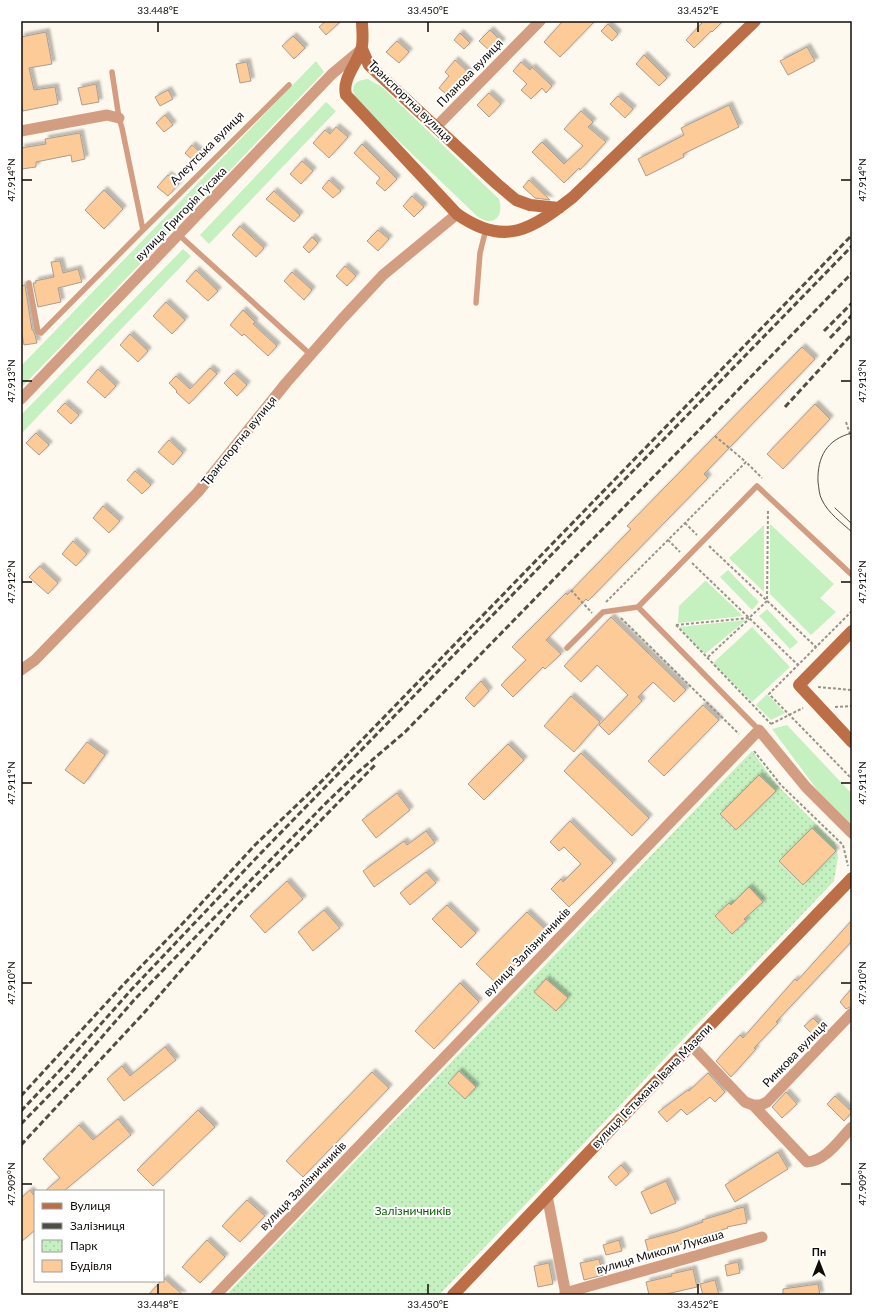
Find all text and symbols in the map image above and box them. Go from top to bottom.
text: 33.448°E [137,4,179,16]
text: 33.450°E [407,4,449,16]
text: 33.452°E [677,4,719,16]
street label: Планова вулиця [433,35,506,110]
street label: Транспортна вулиця [365,57,456,145]
street label: Алеутська вулиця [166,107,247,188]
text: 47.914°N [5,158,17,202]
text: 47.914°N [856,158,868,202]
street label: вулиця Григорія Гусака [132,163,230,264]
text: 47.913°N [5,359,17,403]
text: 47.913°N [856,359,868,403]
street label: Транспортна вулиця [198,393,280,489]
text: 47.912°N [5,560,17,604]
text: 47.912°N [856,560,868,604]
text: 47.911°N [5,761,17,805]
text: 47.911°N [856,761,868,805]
street label: вулиця Залізничників [480,904,573,999]
text: 47.910°N [5,961,17,1005]
text: 47.910°N [856,961,868,1005]
street label: Ринкова вулиця [759,1017,830,1090]
street label: вулиця Гетьмана Івана Мазепи [588,1020,715,1151]
street label: вулиця Залізничників [256,1138,349,1233]
text: 47.909°N [5,1162,17,1206]
text: 47.909°N [856,1162,868,1206]
legend [34,1190,164,1282]
text: Вулиця [70,1198,110,1213]
park label: Залізничників [375,1203,451,1218]
text: Залізниця [70,1218,125,1233]
street label: вулиця Миколи Лукаша [594,1226,725,1277]
text: Парк [70,1238,98,1253]
north arrow [799,1242,839,1282]
text: Пн [812,1245,826,1258]
text: Будівля [70,1258,112,1273]
text: 33.448°E [137,1298,179,1310]
text: 33.450°E [407,1298,449,1310]
text: 33.452°E [677,1298,719,1310]

